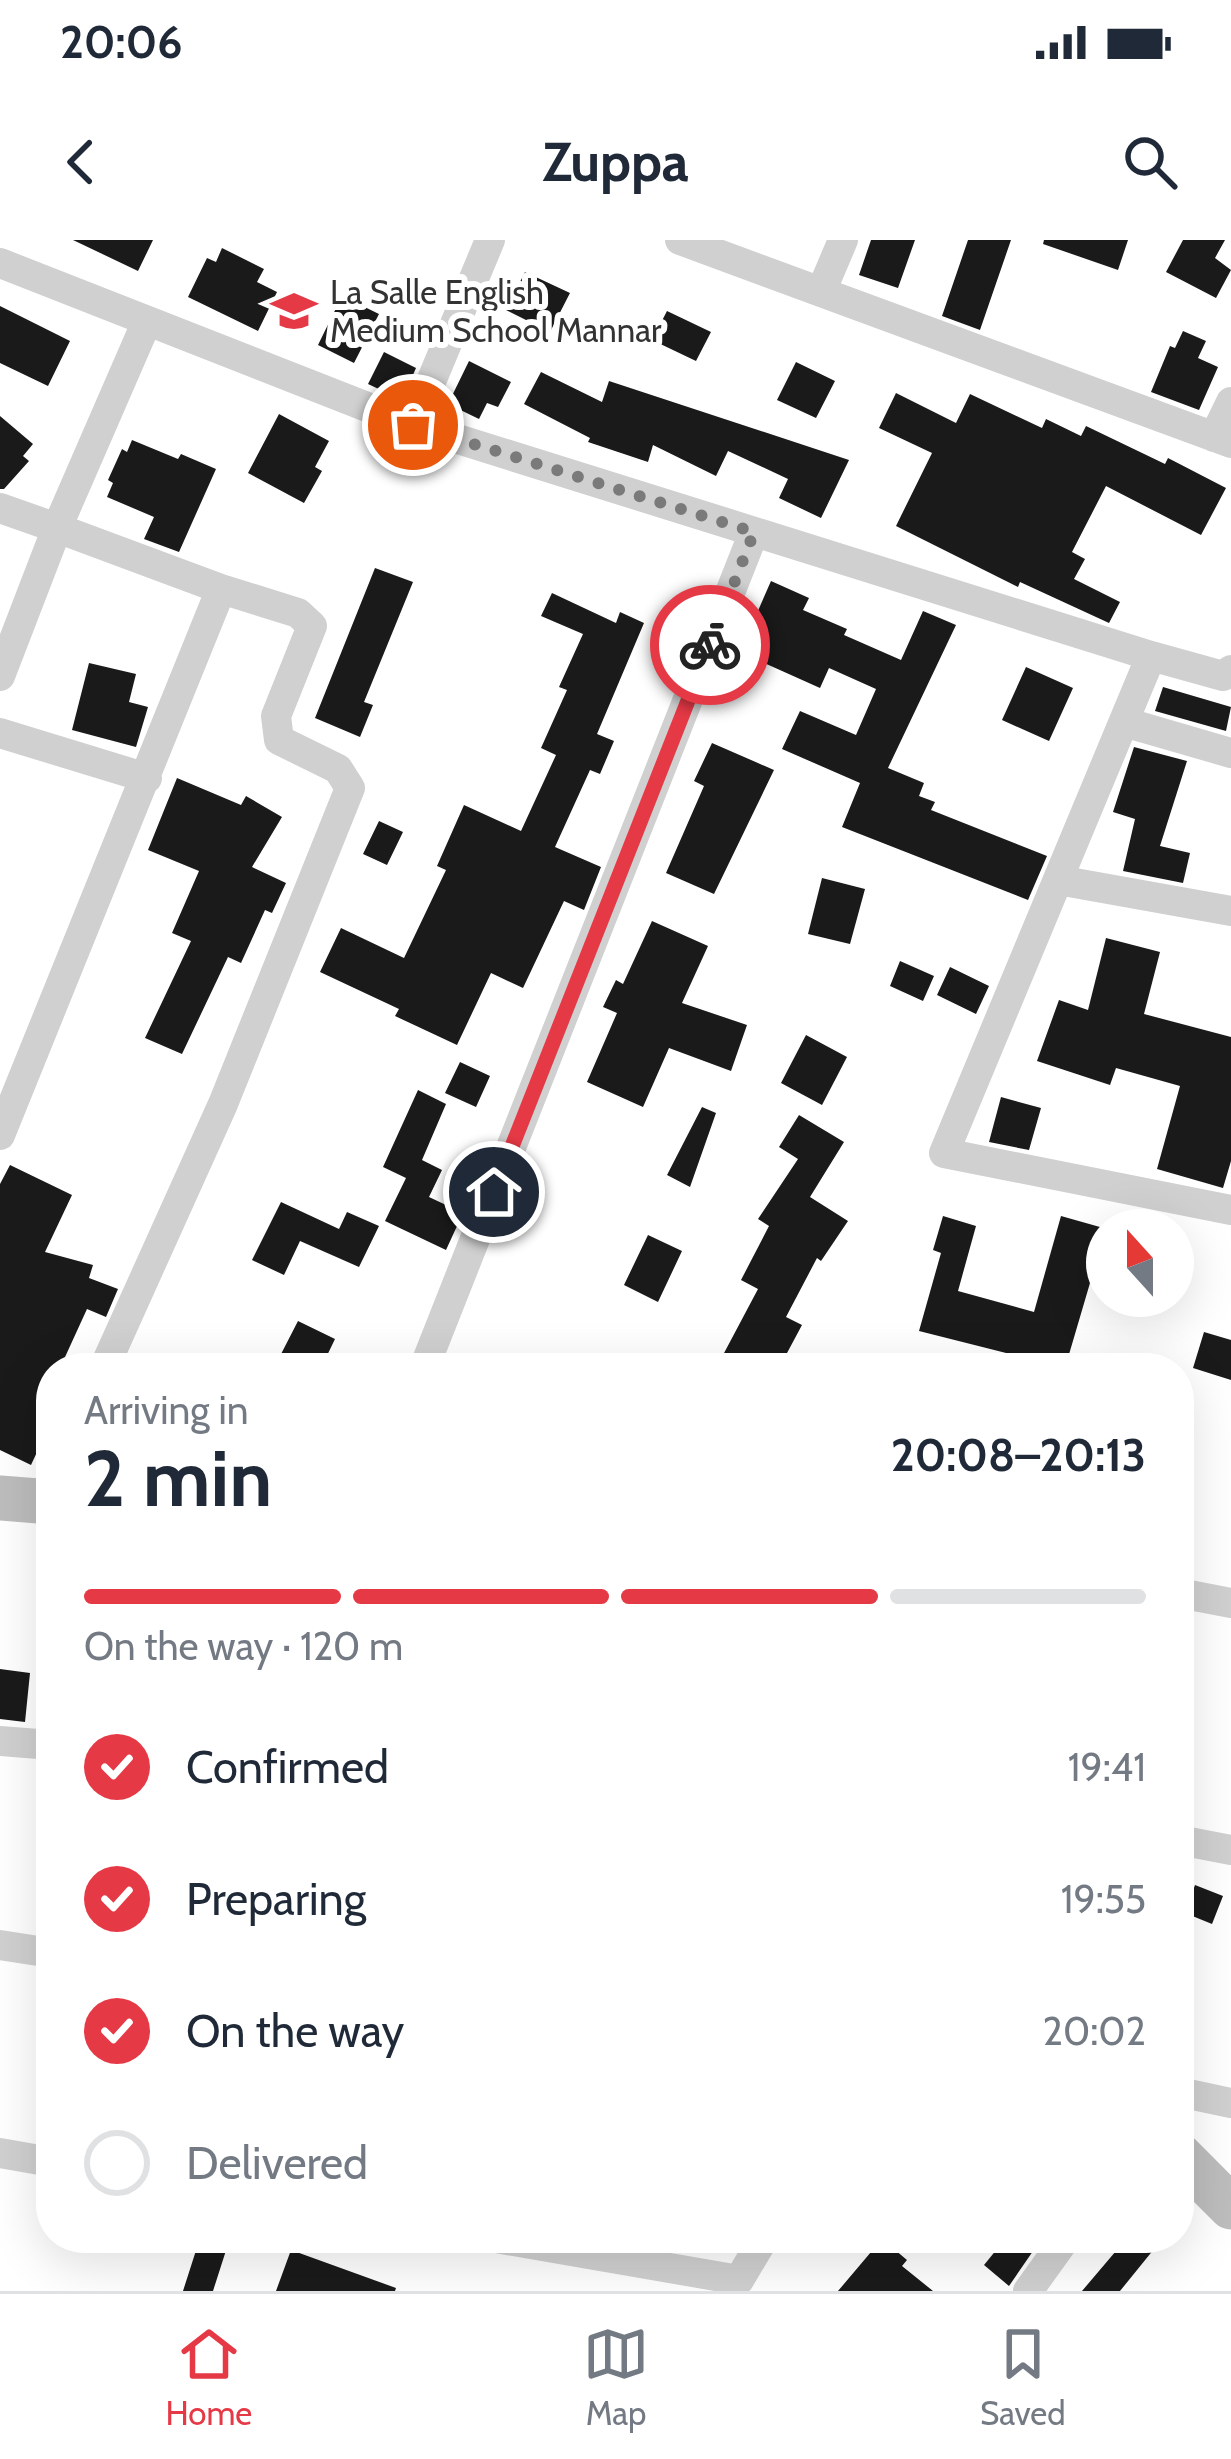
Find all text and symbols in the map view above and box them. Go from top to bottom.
text: 20:06 [60,15,183,69]
icon: back [48,129,114,195]
text: Zuppa [542,129,689,195]
icon: search [1117,129,1183,195]
place label: La Salle English Medium School Mannar [330,272,662,350]
school or university icon: La Salle English Medium School Mannar [269,286,319,336]
pin [362,374,464,476]
icon: bag [380,392,446,458]
courier [650,585,770,705]
icon: bike [677,612,743,678]
pin [443,1141,545,1243]
icon: home [461,1159,527,1225]
north arrow [1086,1209,1194,1317]
map controls [1086,1209,1194,1317]
text: Arriving in [84,1386,248,1434]
text: 20:08–20:13 [891,1428,1146,1482]
text: 2 min [84,1431,272,1526]
text: On the way · 120 m [84,1622,403,1670]
icon: check [84,1734,150,1800]
text: Confirmed [186,1740,389,1794]
text: 19:41 [1068,1743,1146,1791]
icon: check [84,1866,150,1932]
text: Preparing [186,1872,366,1926]
text: 19:55 [1061,1875,1146,1923]
icon: check [84,1998,150,2064]
text: On the way [186,2004,404,2058]
text: 20:02 [1043,2007,1146,2055]
text: Delivered [186,2136,368,2190]
tab: Home [165,2321,252,2433]
tab: Map [583,2321,649,2433]
tab: Saved [980,2321,1066,2433]

